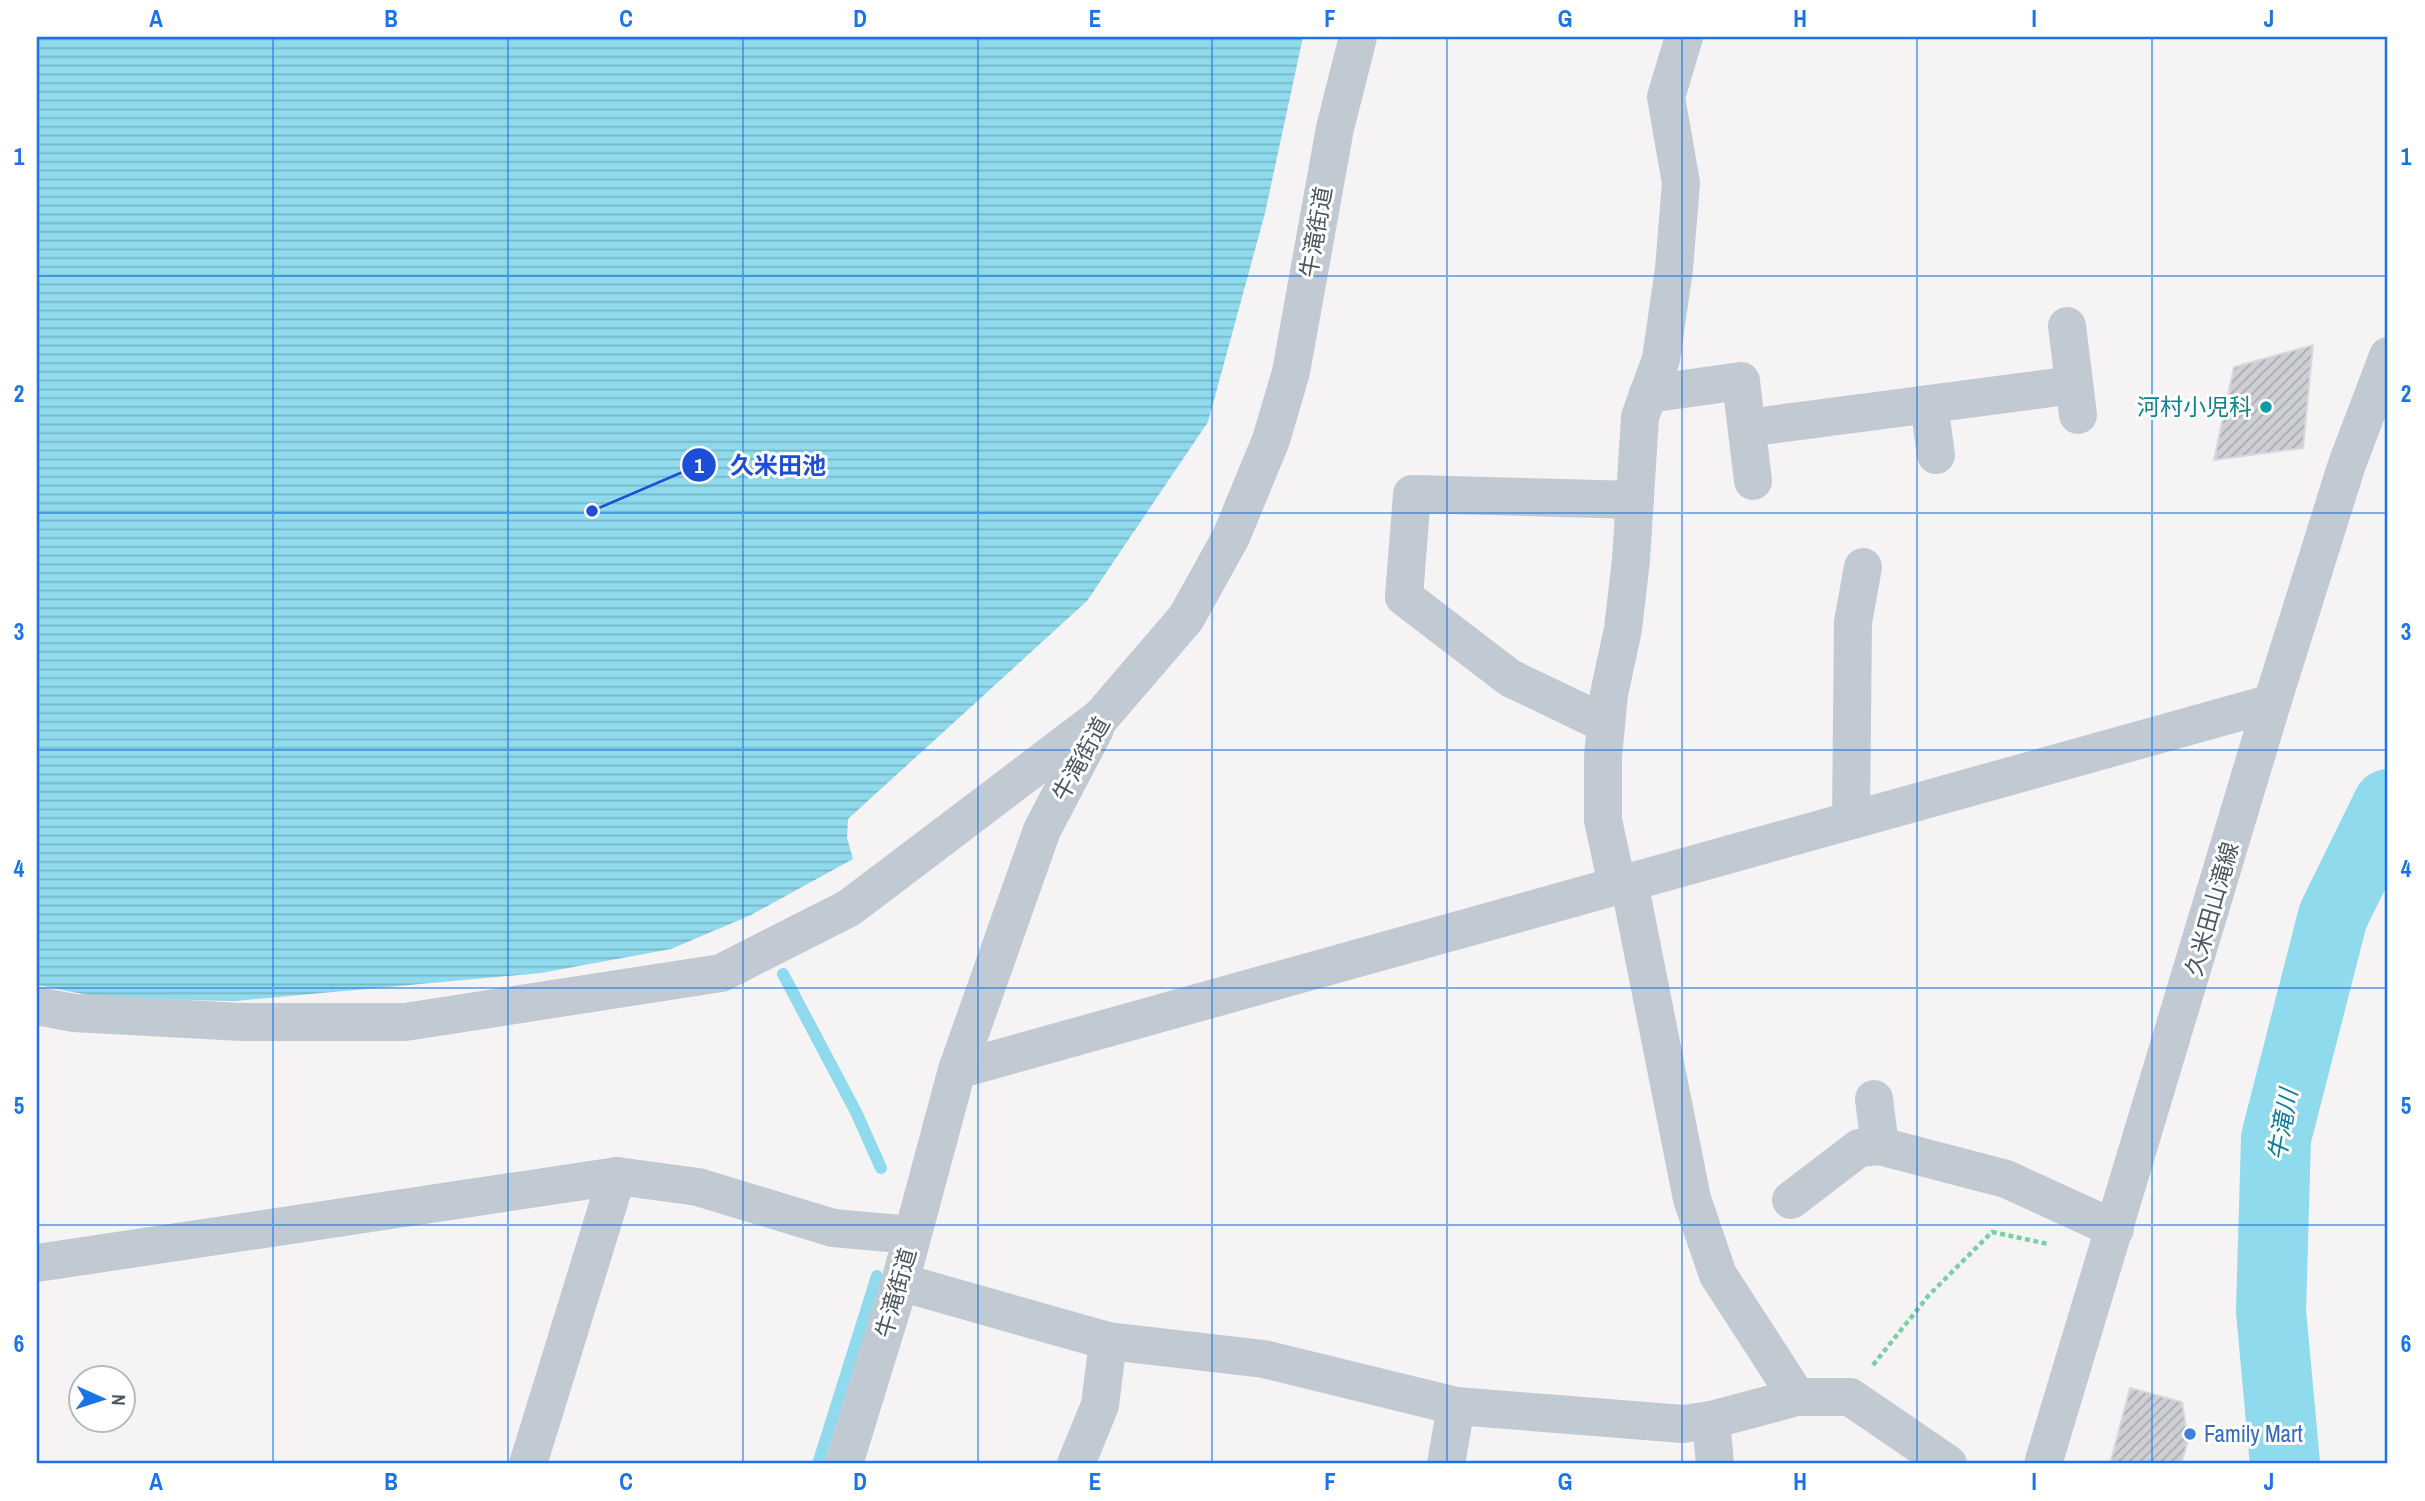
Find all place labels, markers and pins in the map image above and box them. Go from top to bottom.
place label: 河村小児科 [2137,391,2252,422]
marker: 河村小児科 [2258,399,2274,415]
callout: 久米田池 [681,443,840,488]
place label: Family Mart [2204,1418,2303,1449]
marker: Family Mart [2182,1426,2198,1442]

